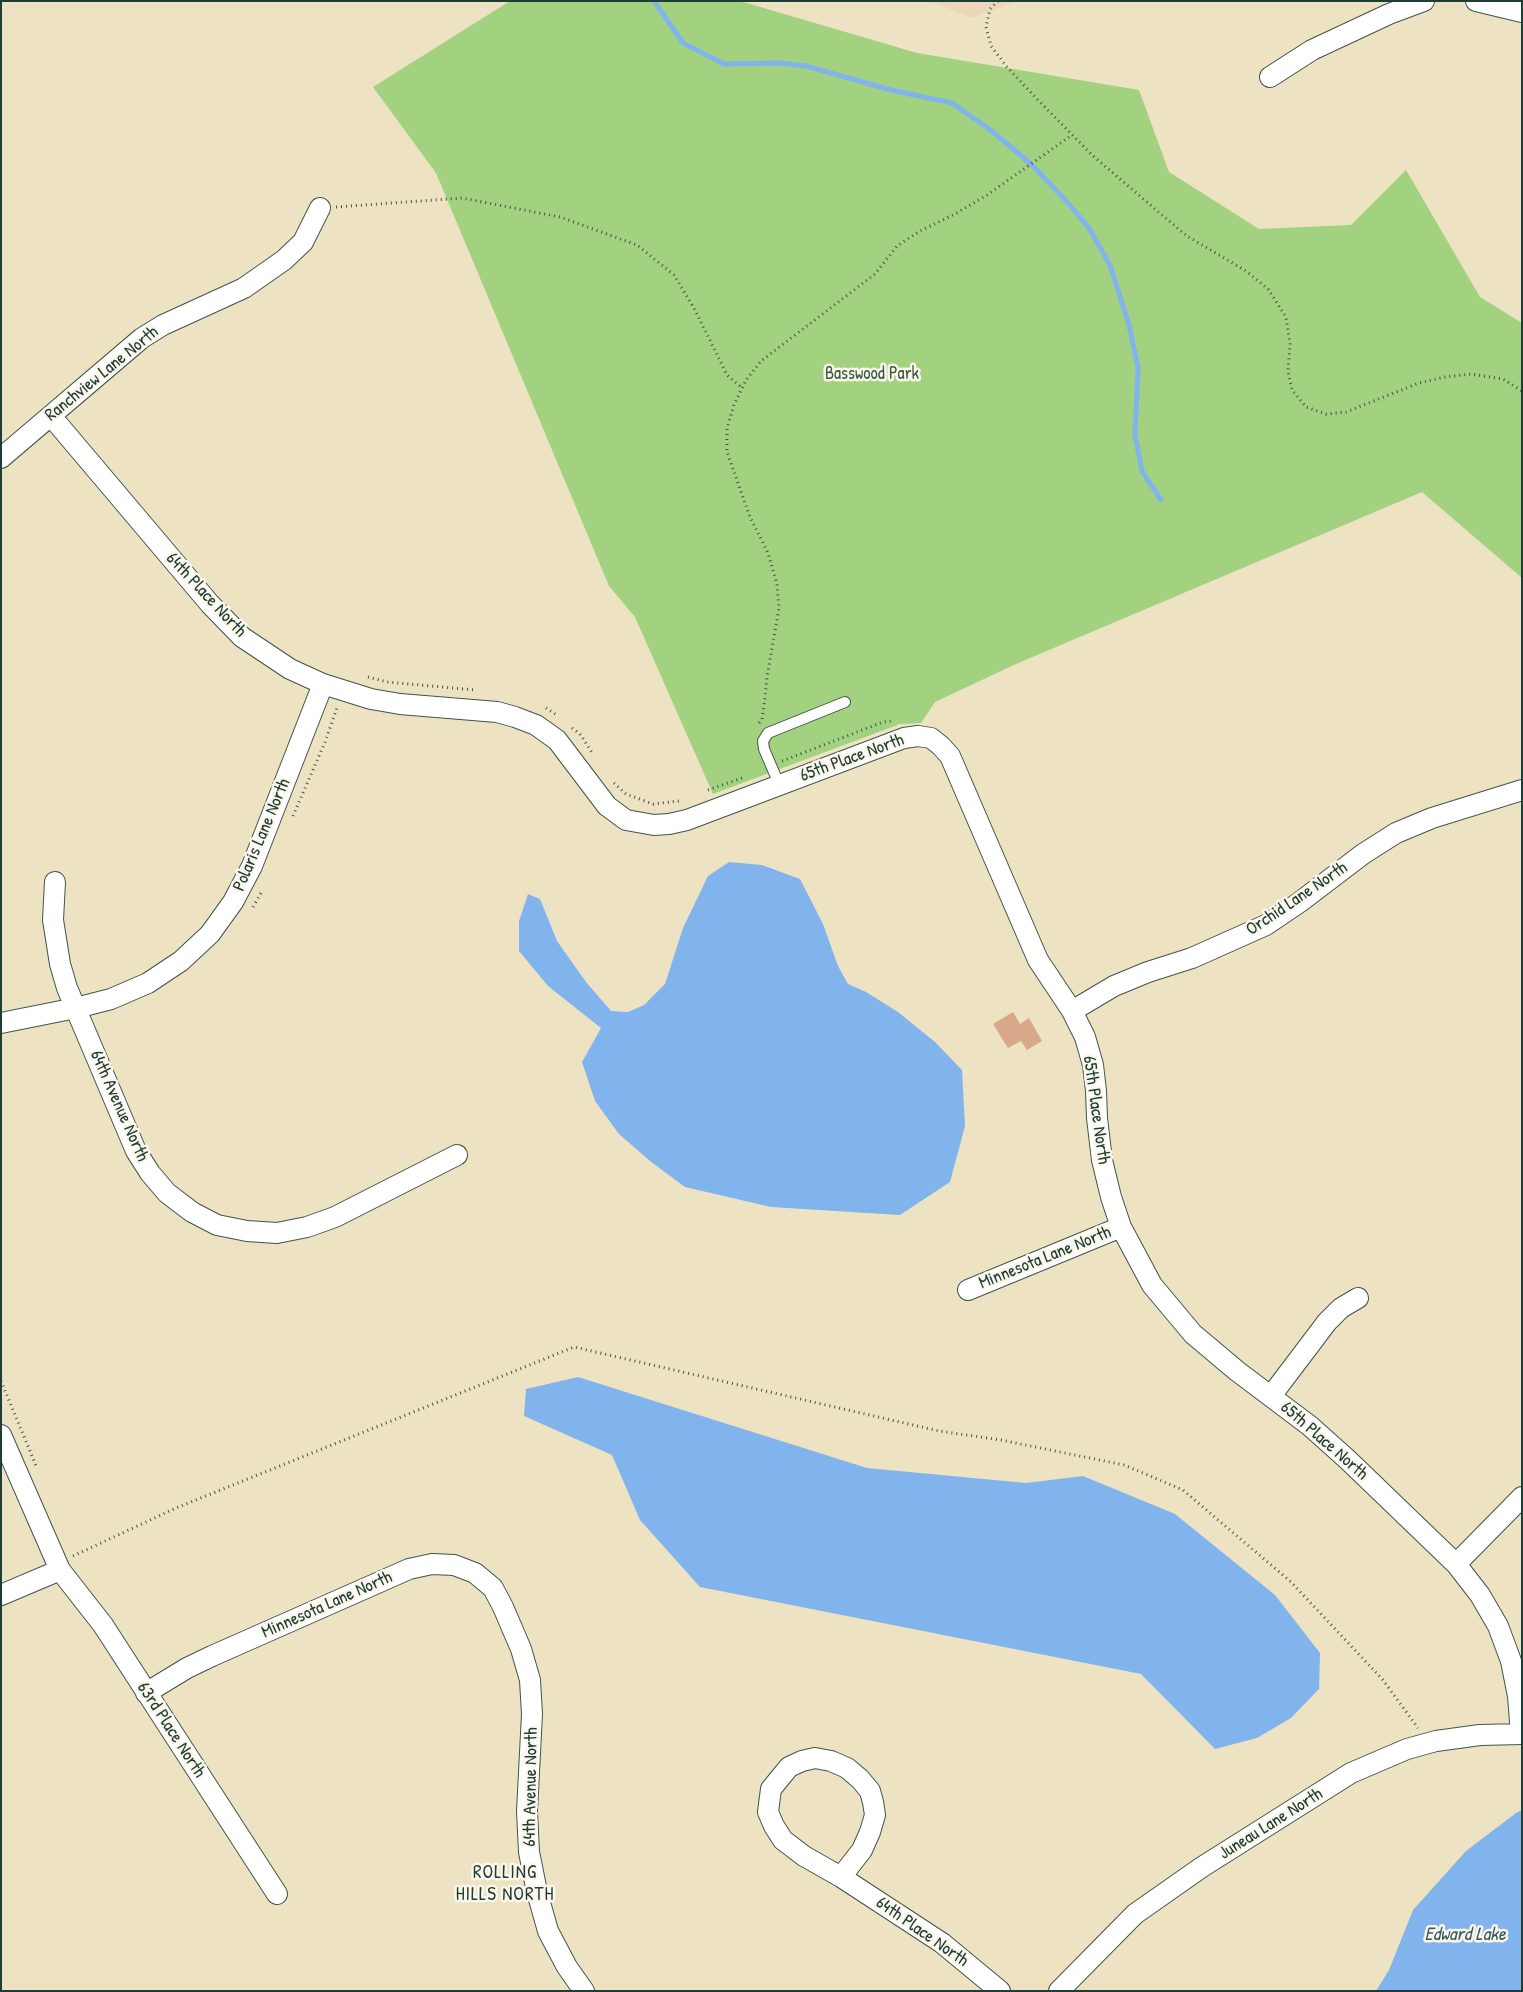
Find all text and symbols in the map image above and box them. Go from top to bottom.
street label: Ranchview Lane North [41,322,163,426]
park label: Basswood Park [825,363,919,385]
street label: 64th Place North [161,548,251,642]
street label: 65th Place North [797,729,907,787]
street label: Polaris Lane North [229,775,295,895]
street label: Orchid Lane North [1242,857,1352,941]
street label: 64th Avenue North [85,1047,153,1165]
street label: 65th Place North [1078,1055,1114,1165]
street label: Minnesota Lane North [976,1222,1114,1294]
street label: 65th Place North [1276,1397,1372,1485]
street label: Minnesota Lane North [258,1567,396,1643]
street label: 63rd Place North [132,1678,210,1782]
street label: 64th Avenue North [519,1727,543,1847]
street label: Juneau Lane North [1215,1784,1327,1864]
district label: ROLLING HILLS NORTH [454,1862,556,1906]
street label: 64th Place North [872,1892,972,1972]
water label: Edward Lake [1424,1924,1506,1946]

